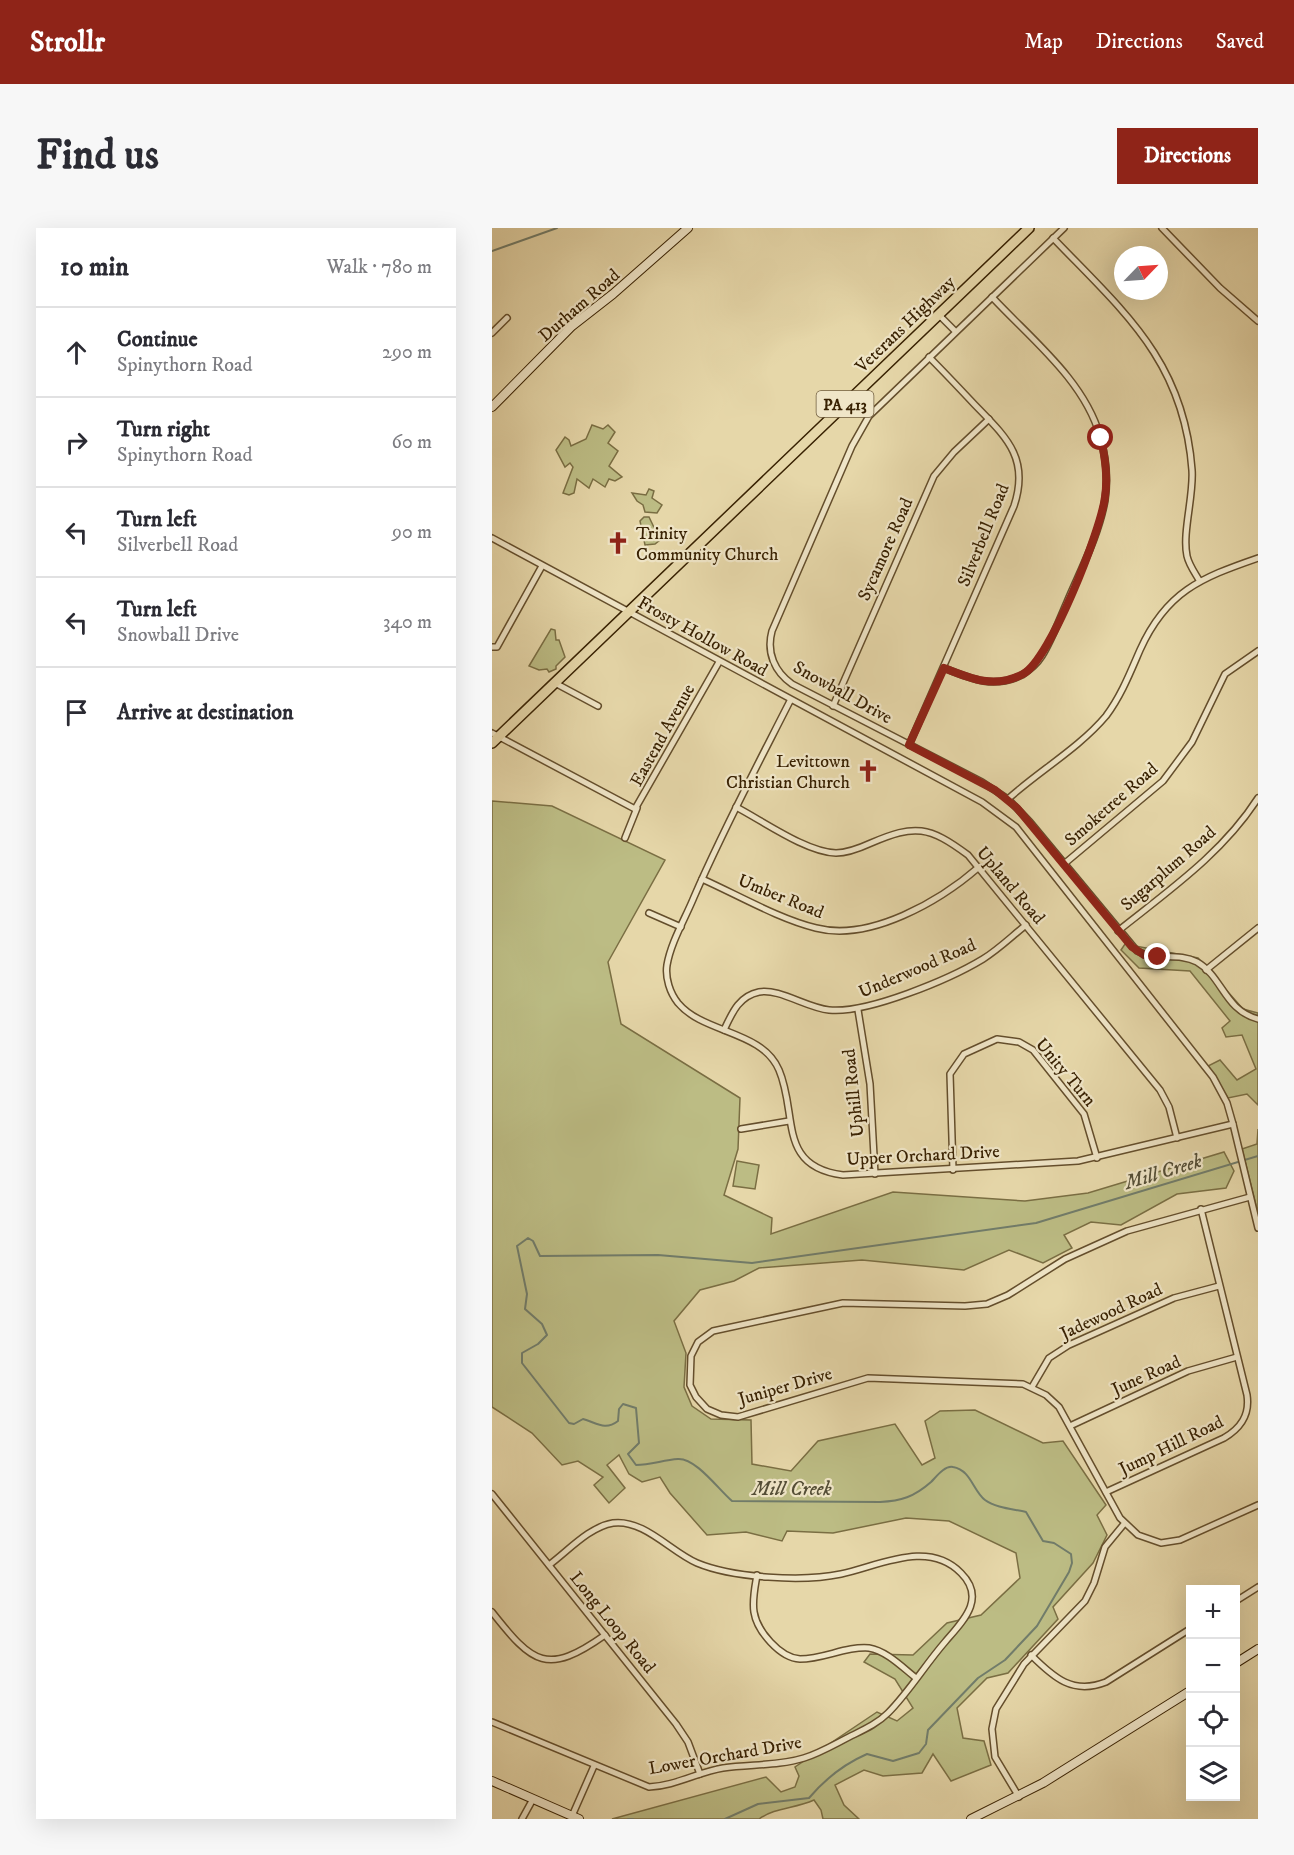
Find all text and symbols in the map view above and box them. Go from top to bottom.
text: Strollr [30,25,105,60]
text: Map [1024,29,1063,55]
text: Directions [1096,29,1183,55]
text: Saved [1216,29,1264,55]
button: Directions [1117,128,1258,184]
text: Find us [36,130,159,182]
north arrow [1114,246,1168,300]
text: 10 min [60,251,129,284]
text: Walk · 780 m [326,255,432,280]
street label: Durham Road [535,264,625,347]
street label: Veterans Highway [851,271,960,379]
text: Continue [117,326,198,353]
icon: ahead [60,336,93,369]
text: 290 m [382,340,432,365]
text: Spinythorn Road [117,353,253,378]
road number: PA 413 [816,391,874,417]
text: Turn right [117,416,210,443]
route start [1087,424,1113,450]
icon: right [60,426,93,459]
text: 60 m [392,430,432,455]
text: Spinythorn Road [117,443,253,468]
street label: Silverbell Road [953,481,1015,590]
street label: Sycamore Road [853,494,918,604]
text: Turn left [117,506,197,533]
icon: left [60,516,93,549]
text: 90 m [392,520,432,545]
place label: Trinity Community Church [636,523,779,566]
church icon: Trinity Community Church [605,530,631,556]
text: Silverbell Road [117,533,238,558]
street label: Frosty Hollow Road [634,592,771,682]
text: Turn left [117,596,197,623]
icon: left [60,606,93,639]
text: 340 m [383,610,432,635]
text: Snowball Drive [117,623,239,648]
street label: Snowball Drive [789,657,896,729]
street label: Eastend Avenue [626,680,700,791]
icon: arrive [60,696,93,729]
text: Arrive at destination [117,699,294,726]
place label: Levittown Christian Church [726,751,851,794]
church icon: Levittown Christian Church [855,758,881,784]
street label: Smoketree Road [1061,758,1163,851]
street label: Sugarplum Road [1117,821,1221,916]
street label: Upland Road [971,842,1049,929]
street label: Umber Road [734,870,827,924]
street label: Underwood Road [855,934,979,1004]
route end [1144,943,1170,969]
street label: Unity Turn [1030,1034,1101,1112]
street label: Uphill Road [838,1048,870,1138]
street label: Upper Orchard Drive [846,1141,1000,1171]
water label: Mill Creek [1120,1149,1206,1197]
street label: Jadewood Road [1055,1279,1166,1346]
street label: June Road [1107,1351,1184,1402]
street label: Juniper Drive [734,1363,835,1411]
street label: Jump Hill Road [1114,1411,1227,1482]
water label: Mill Creek [750,1477,832,1502]
street label: Long Loop Road [565,1567,660,1678]
map controls [1186,1585,1240,1801]
button: + [1186,1585,1240,1639]
button: − [1186,1639,1240,1693]
button: locate [1186,1693,1240,1747]
street label: Lower Orchard Drive [647,1732,803,1780]
button: layers [1186,1747,1240,1801]

